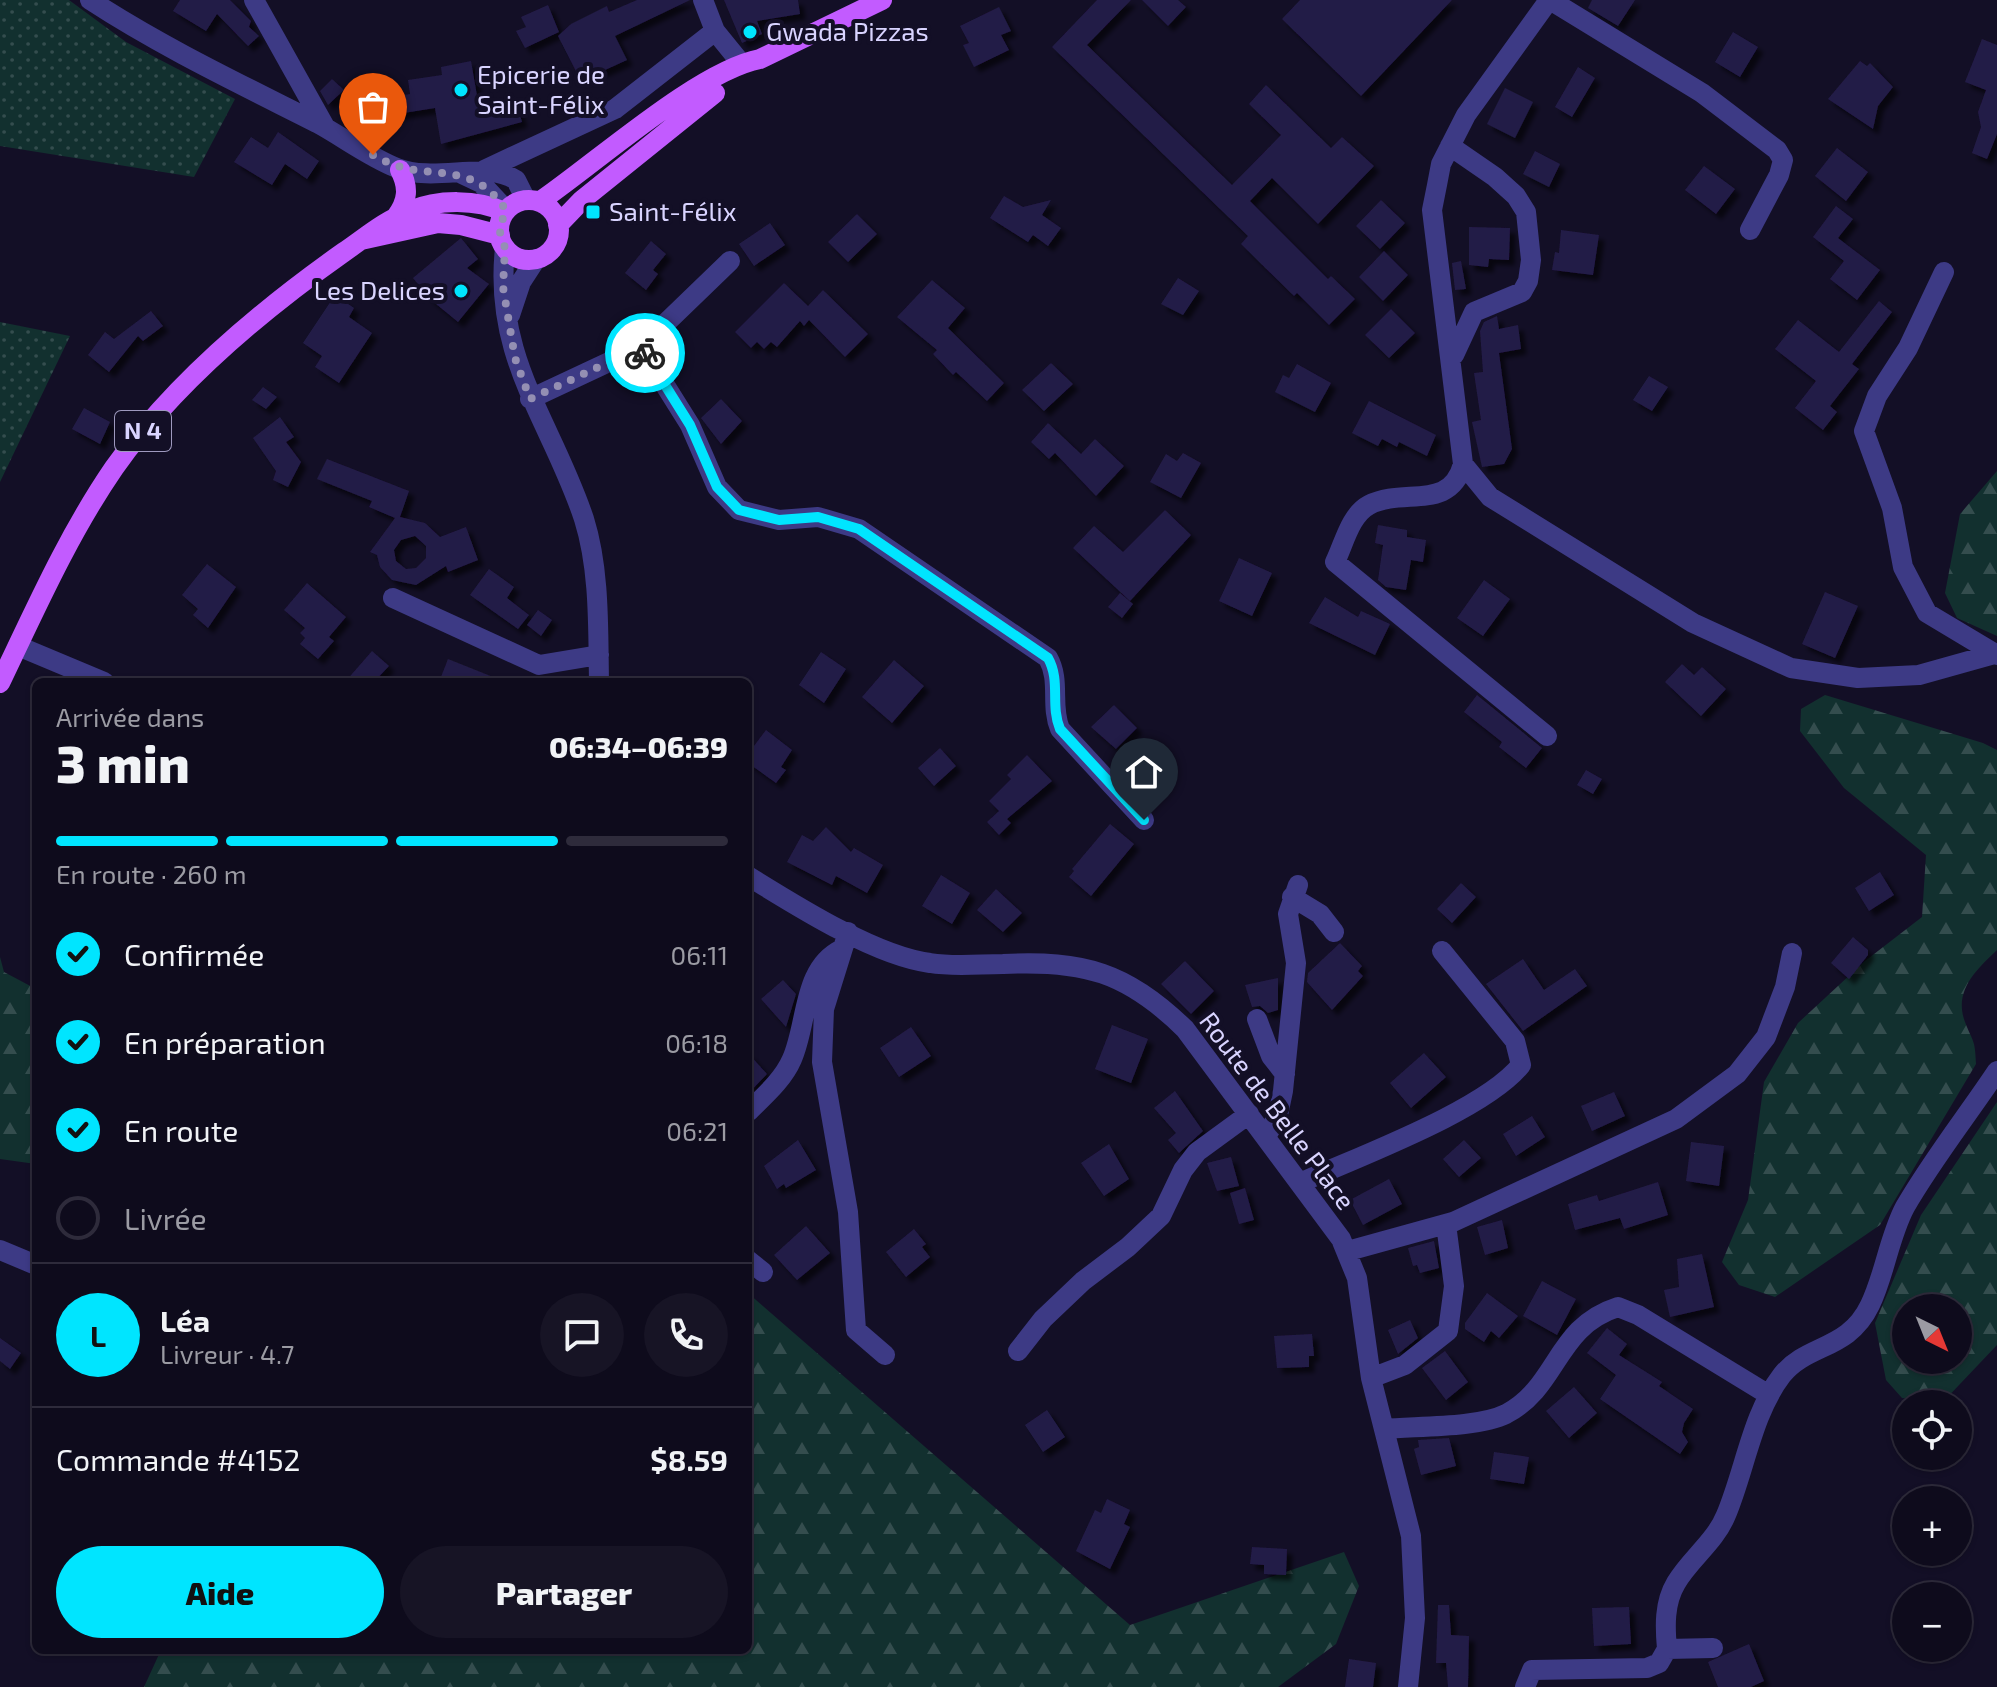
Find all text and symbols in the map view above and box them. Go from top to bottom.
place label: Gwada Pizzas [766,15,929,46]
marker: Gwada Pizzas [741,23,759,41]
place label: Epicerie de Saint-Félix [477,58,605,119]
pin [339,73,407,155]
marker: Epicerie de Saint-Félix [452,81,470,99]
icon: bag [351,85,395,129]
place label: Saint-Félix [609,195,737,226]
marker: Saint-Félix [584,203,602,221]
place label: Les Delices [314,274,445,305]
marker: Les Delices [452,282,470,300]
courier [605,313,685,393]
icon: bike [623,331,667,375]
road number: N 4 [115,411,171,451]
text: Arrivée dans [56,701,204,732]
text: 06:34–06:39 [549,728,728,764]
text: 3 min [56,731,190,793]
pin [1110,738,1178,820]
icon: home [1122,750,1166,794]
text: En route · 260 m [56,858,246,889]
icon: check [56,932,100,976]
text: Confirmée [124,936,264,972]
text: 06:11 [671,939,728,970]
street label: Route de Belle Place [1194,1005,1362,1215]
icon: check [56,1020,100,1064]
text: En préparation [124,1024,326,1060]
text: 06:18 [665,1027,728,1058]
icon: check [56,1108,100,1152]
text: En route [124,1112,238,1148]
text: 06:21 [666,1115,728,1146]
text: Livrée [124,1200,207,1236]
button: chat [540,1293,624,1377]
button: phone [644,1293,728,1377]
north arrow [1892,1294,1972,1374]
map controls [1892,1294,1972,1662]
text: Léa [160,1302,210,1338]
text: L [90,1317,106,1353]
text: Livreur · 4.7 [160,1338,294,1369]
button: locate [1892,1390,1972,1470]
text: Commande #4152 [56,1441,300,1477]
text: $8.59 [650,1441,728,1477]
button: + [1892,1486,1972,1566]
button: Aide [56,1546,384,1638]
button: Partager [400,1546,728,1638]
button: − [1892,1582,1972,1662]

